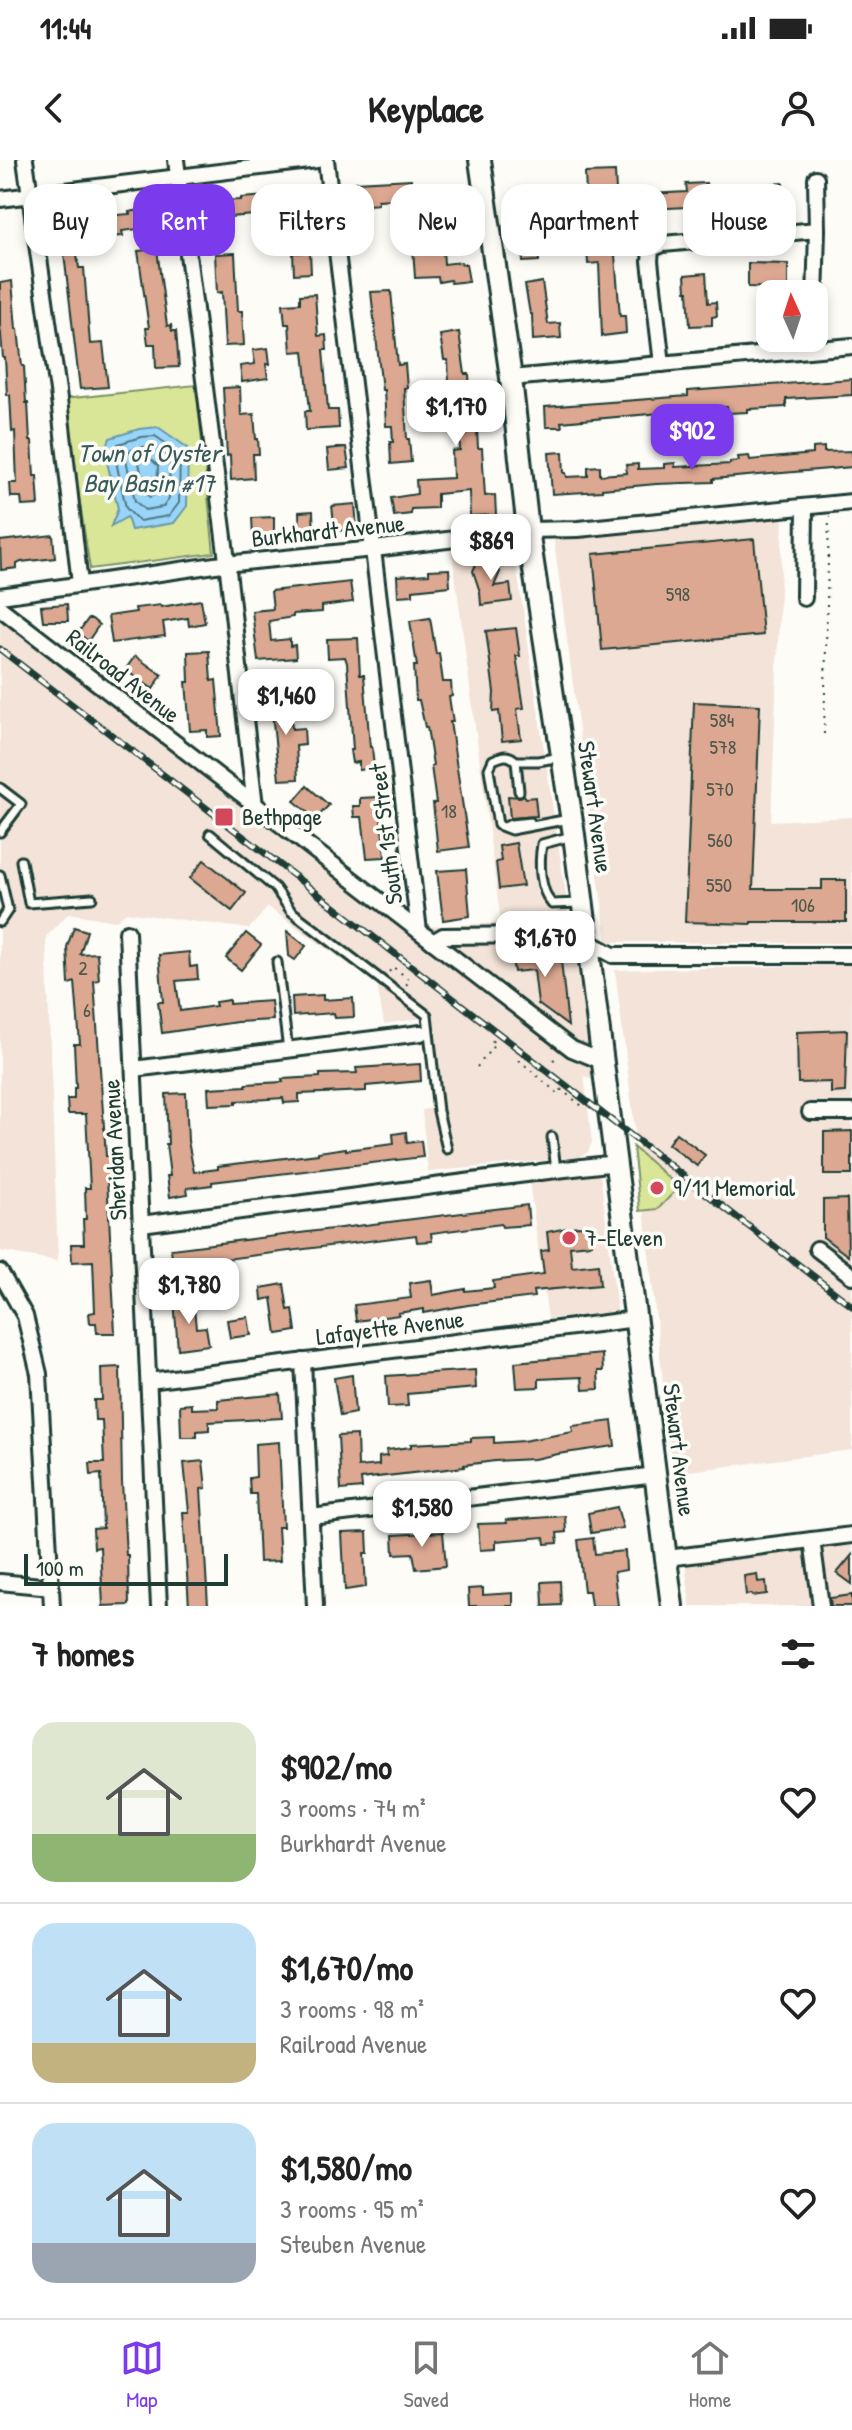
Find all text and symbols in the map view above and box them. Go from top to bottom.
text: 11:44 [40,8,91,48]
text: Keyplace [368,84,484,133]
icon: back [32,86,76,130]
icon: person [776,86,820,130]
chip: Buy [24,184,117,256]
chip: Rent [133,184,235,256]
chip: Filters [251,184,374,256]
chip: New [390,184,485,256]
chip: Apartment [501,184,667,256]
chip: House [683,184,796,256]
north arrow [756,280,828,352]
map controls [756,280,828,352]
pin: $1,170 [391,380,521,448]
text: $1,170 [425,388,487,423]
pin: $902 [645,404,739,472]
text: $902 [669,412,715,447]
water label: Town of Oyster Bay Basin #17 [78,435,223,501]
street label: Burkhardt Avenue [250,506,406,554]
pin: $869 [444,514,538,582]
text: $869 [469,522,513,557]
house number: 598 [666,580,690,607]
street label: Railroad Avenue [60,621,187,730]
pin: $1,460 [221,669,351,737]
text: $1,460 [256,677,316,712]
house number: 584 [710,706,734,733]
house number: 578 [709,733,737,760]
street label: Stewart Avenue [571,739,621,875]
street label: South 1st Street [360,761,410,906]
house number: 570 [706,775,734,802]
house number: 18 [441,797,457,824]
place label: Bethpage [242,800,322,832]
marker: Bethpage [213,806,235,828]
house number: 560 [707,826,733,853]
house number: 550 [706,871,732,898]
house number: 106 [791,891,815,918]
pin: $1,670 [480,911,610,979]
text: $1,670 [514,919,576,954]
house number: 2 [78,954,88,981]
house number: 6 [83,996,91,1023]
street label: Sheridan Avenue [94,1078,134,1221]
place label: 9/11 Memorial [673,1171,796,1203]
marker: 9/11 Memorial [648,1179,666,1197]
place label: 7-Eleven [585,1221,663,1253]
marker: 7-Eleven [560,1229,578,1247]
pin: $1,780 [124,1258,254,1326]
text: $1,780 [157,1266,221,1301]
street label: Lafayette Avenue [314,1302,466,1352]
street label: Stewart Avenue [656,1382,704,1518]
pin: $1,580 [357,1481,487,1549]
text: $1,580 [391,1489,453,1524]
scale bar [24,1550,228,1586]
text: 100 m [36,1553,84,1583]
text: 7 homes [32,1631,134,1677]
icon: filters [776,1632,820,1676]
text: $902/mo [280,1744,392,1790]
icon: home [96,1754,192,1850]
icon: heart [776,1780,820,1824]
text: 3 rooms · 74 m² [280,1790,426,1825]
text: Burkhardt Avenue [280,1825,447,1860]
text: $1,670/mo [280,1945,413,1991]
icon: home [96,1955,192,2051]
icon: heart [776,1981,820,2025]
text: 3 rooms · 98 m² [280,1991,424,2026]
text: Railroad Avenue [280,2026,427,2061]
text: $1,580/mo [280,2145,412,2191]
icon: home [96,2155,192,2251]
icon: heart [776,2181,820,2225]
text: 3 rooms · 95 m² [280,2191,424,2226]
text: Steuben Avenue [280,2226,426,2261]
tab: Map [120,2336,164,2414]
tab: Saved [404,2336,448,2414]
tab: Home [688,2336,732,2414]

